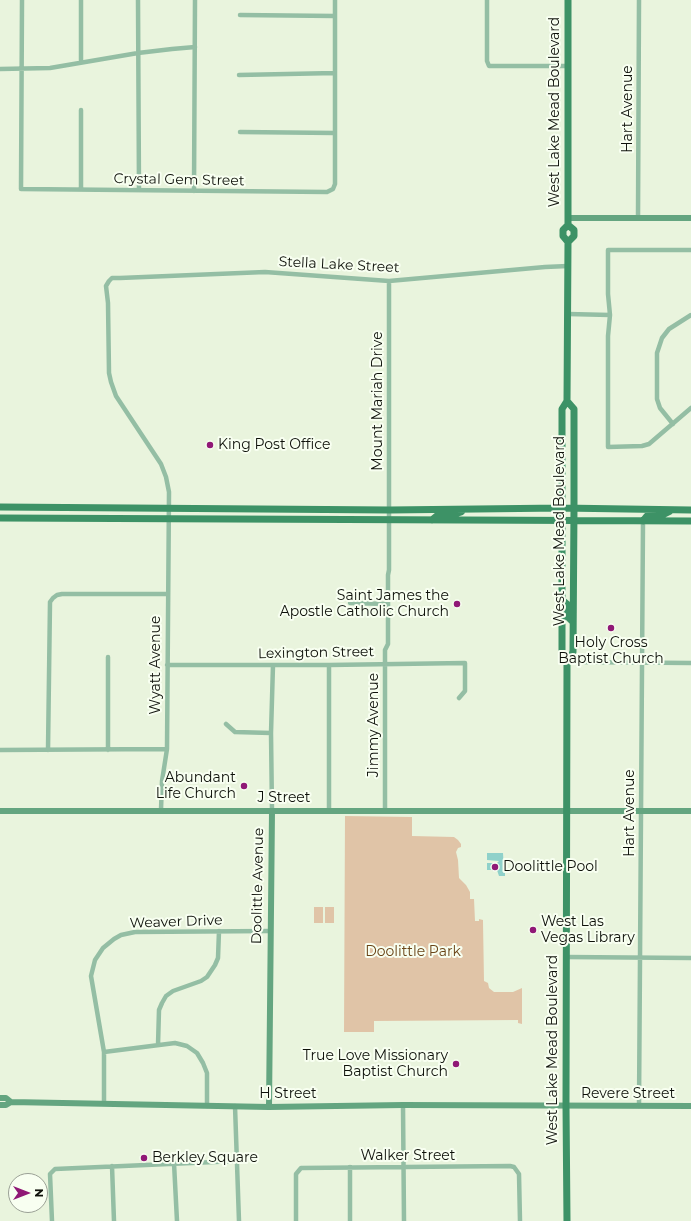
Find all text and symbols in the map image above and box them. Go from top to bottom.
street label: West Lake Mead Boulevard [547,17,563,207]
street label: Hart Avenue [620,65,636,153]
street label: Crystal Gem Street [113,170,245,190]
street label: Stella Lake Street [278,253,400,277]
street label: Mount Mariah Drive [370,331,386,471]
street label: West Lake Mead Boulevard [552,436,568,626]
place label: King Post Office [218,437,331,453]
marker: King Post Office [205,440,215,450]
place label: Saint James the Apostle Catholic Church [280,588,449,620]
marker: Saint James the Apostle Catholic Church [452,599,462,609]
street label: Wyatt Avenue [148,616,164,714]
marker: Holy Cross Baptist Church [606,623,616,633]
place label: Holy Cross Baptist Church [558,635,664,668]
street label: Lexington Street [258,644,374,662]
street label: Jimmy Avenue [366,673,382,777]
street label: Hart Avenue [622,769,638,857]
place label: Abundant Life Church [156,770,236,802]
marker: Abundant Life Church [239,781,249,791]
street label: J Street [257,790,311,806]
street label: Doolittle Avenue [249,828,267,944]
place label: Doolittle Pool [503,859,598,875]
marker: Doolittle Pool [490,862,500,872]
street label: Weaver Drive [129,912,223,932]
place label: West Las Vegas Library [541,914,635,946]
marker: West Las Vegas Library [528,925,538,935]
park label: Doolittle Park [365,944,461,960]
street label: West Lake Mead Boulevard [545,955,561,1145]
place label: True Love Missionary Baptist Church [303,1048,448,1080]
marker: True Love Missionary Baptist Church [451,1059,461,1069]
street label: H Street [259,1086,317,1102]
street label: Revere Street [581,1086,675,1102]
street label: Walker Street [361,1148,455,1164]
place label: Berkley Square [152,1150,258,1166]
marker: Berkley Square [139,1153,149,1163]
north arrow [8,1173,48,1213]
text: N [32,1189,46,1197]

